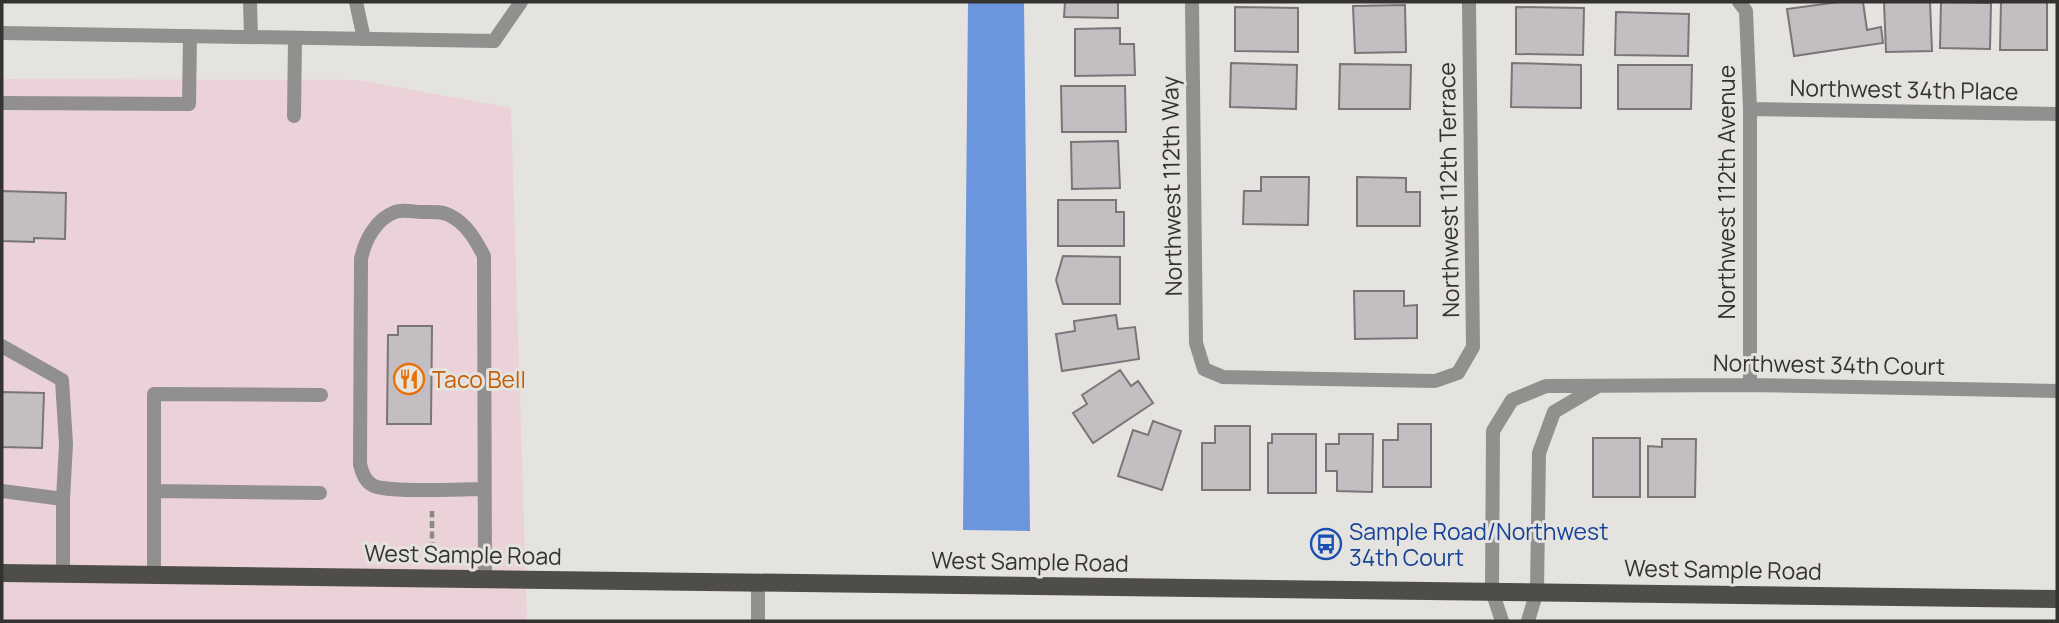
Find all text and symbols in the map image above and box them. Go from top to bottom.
street label: Northwest 112th Terrace [1430,62,1466,318]
street label: Northwest 112th Avenue [1710,65,1742,319]
street label: Northwest 34th Place [1789,71,2019,107]
street label: Northwest 112th Way [1153,76,1189,296]
street label: Northwest 34th Court [1713,346,1945,382]
restaurant icon: Taco Bell [392,362,426,396]
place label: Taco Bell [432,363,526,395]
place label: Sample Road/Northwest 34th Court [1349,515,1608,573]
bus stop icon: Sample Road/Northwest 34th Court [1309,527,1343,561]
street label: West Sample Road [364,536,562,572]
street label: West Sample Road [931,543,1129,579]
street label: West Sample Road [1624,551,1822,587]

